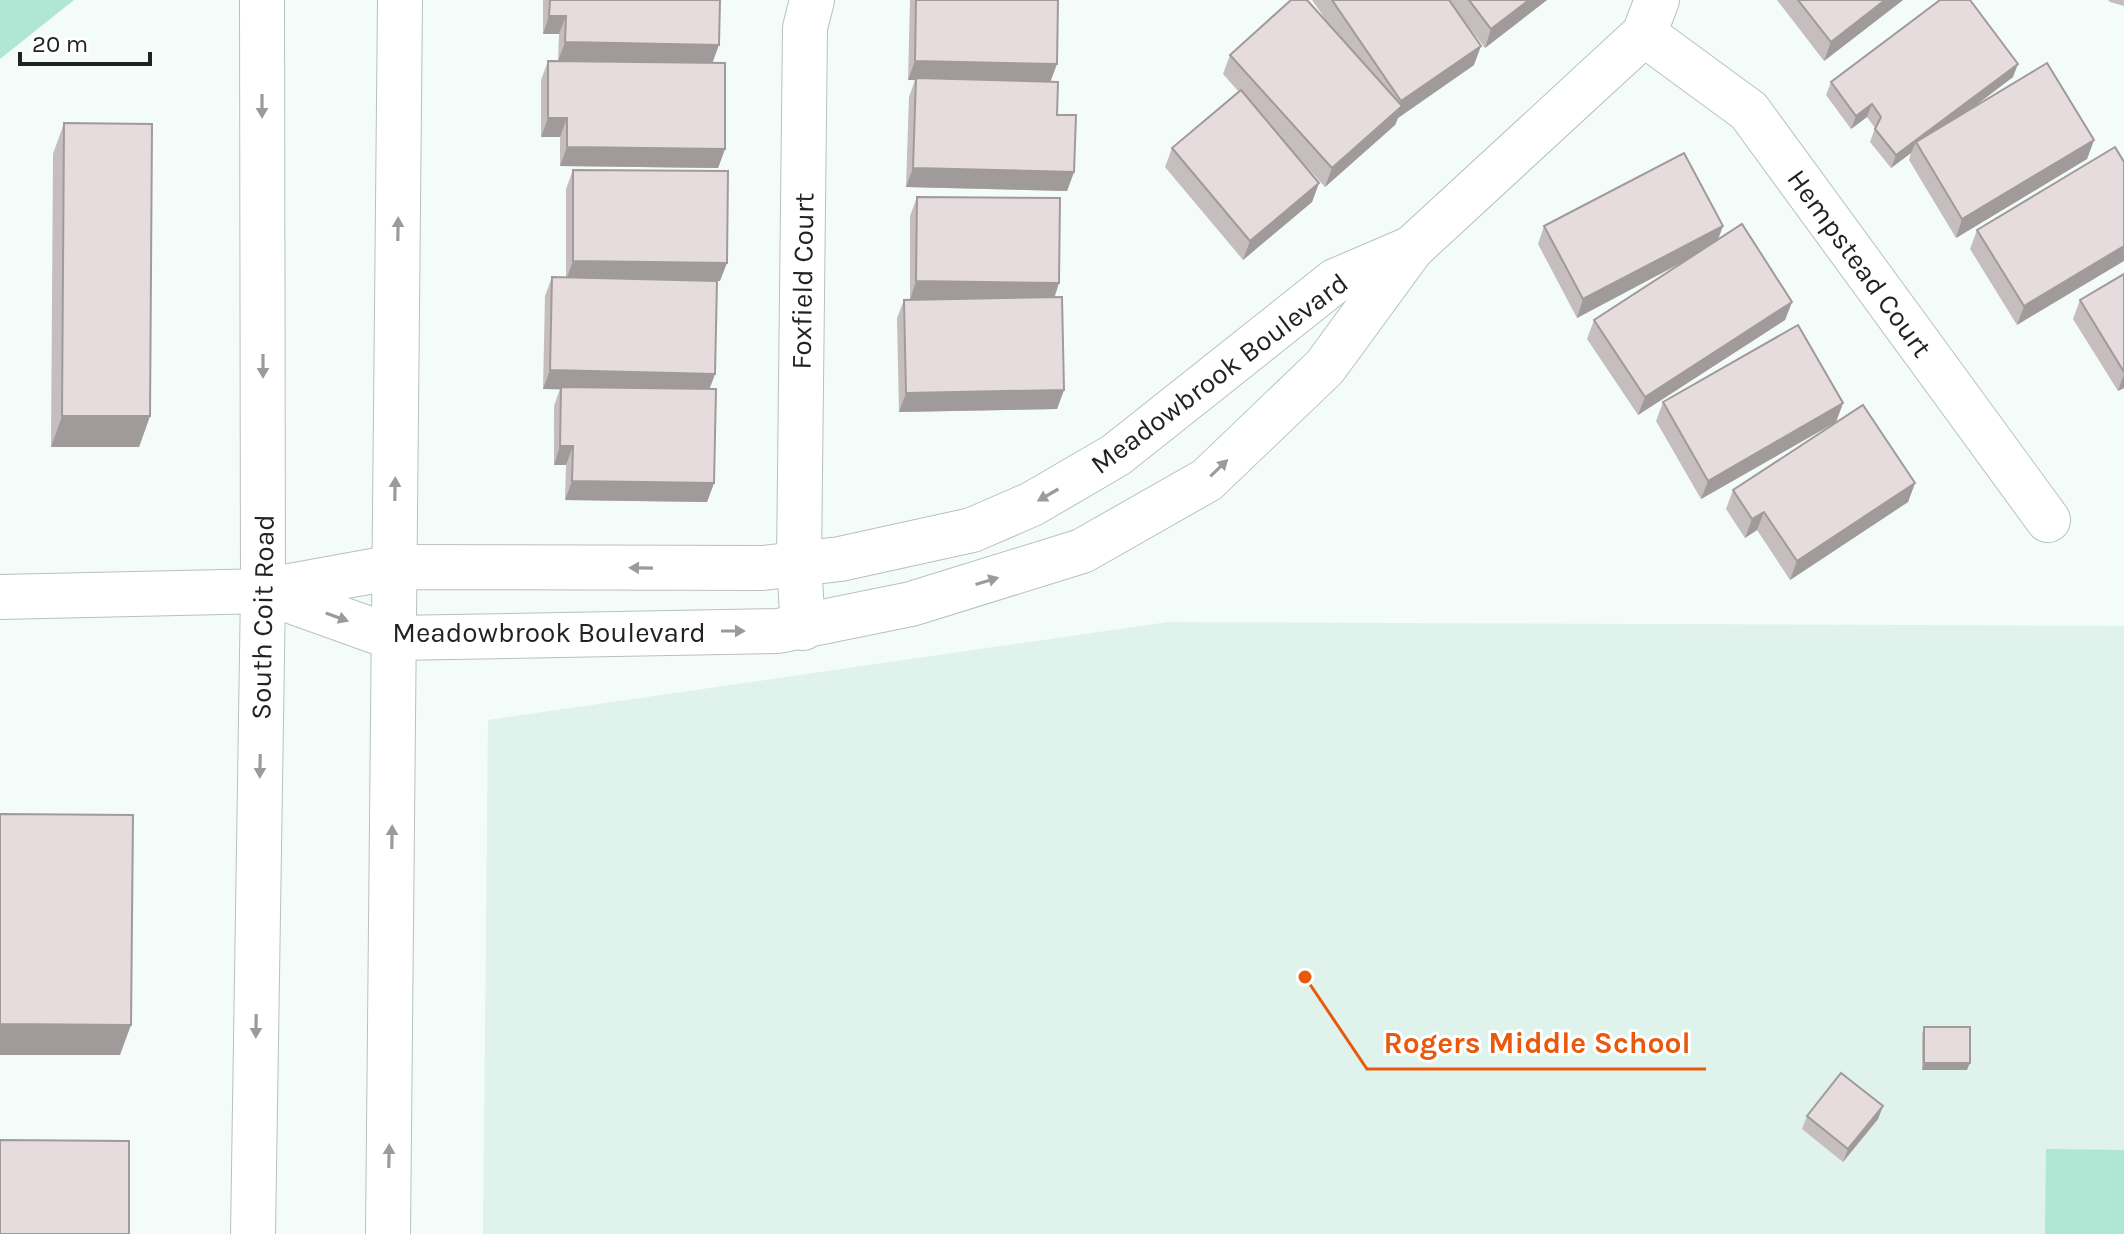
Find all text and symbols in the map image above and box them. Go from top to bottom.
scale bar [20,16,150,66]
text: 20 m [32,30,88,58]
one-way arrow [256,94,268,119]
street label: Hempstead Court [1780,163,1939,364]
street label: Foxfield Court [784,192,821,370]
one-way arrow [392,216,404,241]
street label: Meadowbrook Boulevard [1084,266,1354,481]
one-way arrow [257,354,269,379]
one-way arrow [1209,460,1228,478]
one-way arrow [389,476,402,501]
one-way arrow [1037,488,1059,502]
street label: South Coit Road [244,514,281,720]
one-way arrow [628,562,653,575]
one-way arrow [975,574,999,587]
one-way arrow [325,612,349,624]
street label: Meadowbrook Boulevard [392,616,706,649]
one-way arrow [721,625,746,638]
one-way arrow [254,754,267,779]
one-way arrow [386,824,398,849]
one-way arrow [250,1014,262,1039]
callout: Rogers Middle School [1367,1015,1706,1069]
text: Rogers Middle School [1383,1025,1691,1061]
one-way arrow [383,1143,395,1168]

